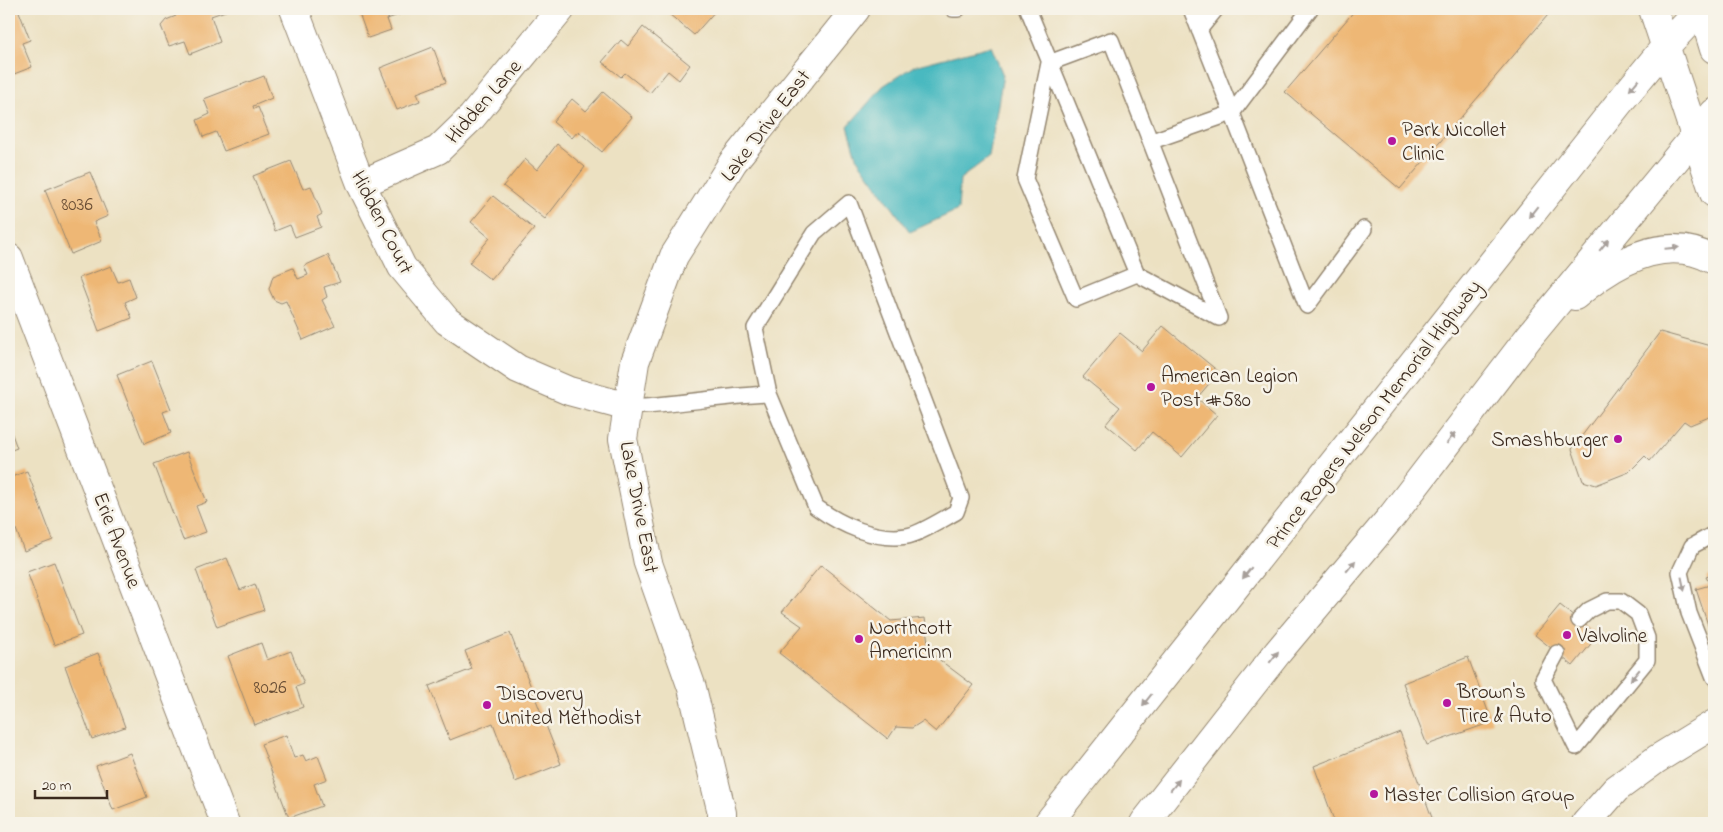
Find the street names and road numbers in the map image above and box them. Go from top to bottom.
street label: Hidden Lane [439,53,530,151]
street label: Lake Drive East [714,64,819,189]
street label: Hidden Court [342,166,420,280]
street label: Prince Rogers Nelson Memorial Highway [1260,274,1491,558]
street label: Lake Drive East [611,439,666,576]
street label: Erie Avenue [84,488,148,594]

